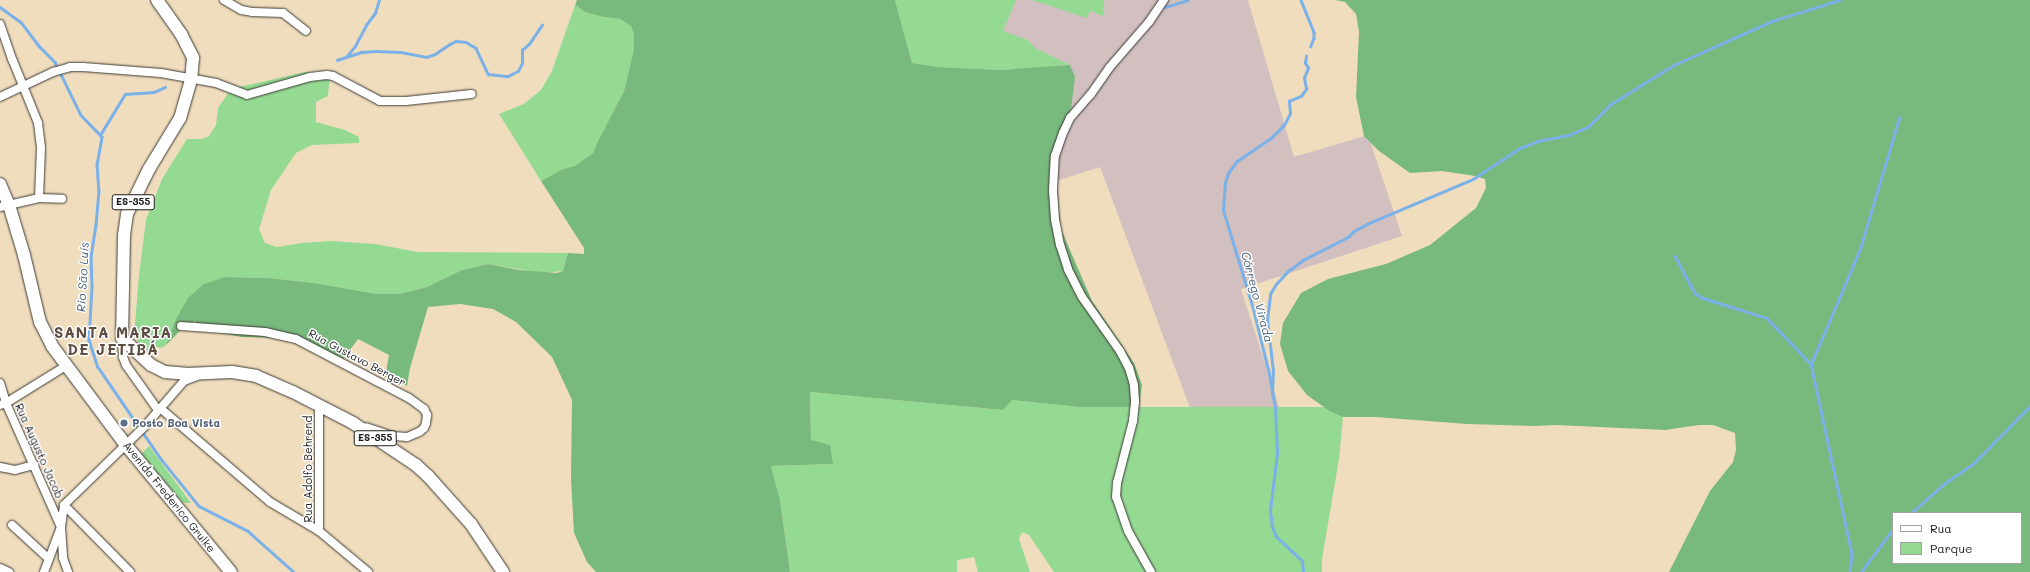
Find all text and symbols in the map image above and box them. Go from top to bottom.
road number: ES-355 [111,194,155,210]
water label: Rio São Luís [74,242,92,312]
water label: Córrego Virada [1238,250,1276,344]
district label: SANTA MARIA DE JETIBÁ [54,323,172,358]
street label: Rua Gustavo Berger [306,327,408,389]
street label: Rua Augusto Jacob [12,401,66,501]
place label: Posto Boa Vista [132,416,220,430]
street label: Rua Adolfo Behrend [301,416,315,522]
marker: Posto Boa Vista [119,418,129,428]
road number: ES-355 [353,430,397,446]
street label: Avenida Frederico Grulke [120,439,218,555]
legend [1892,512,2022,564]
text: Rua [1930,520,1952,536]
text: Parque [1930,540,1973,556]

